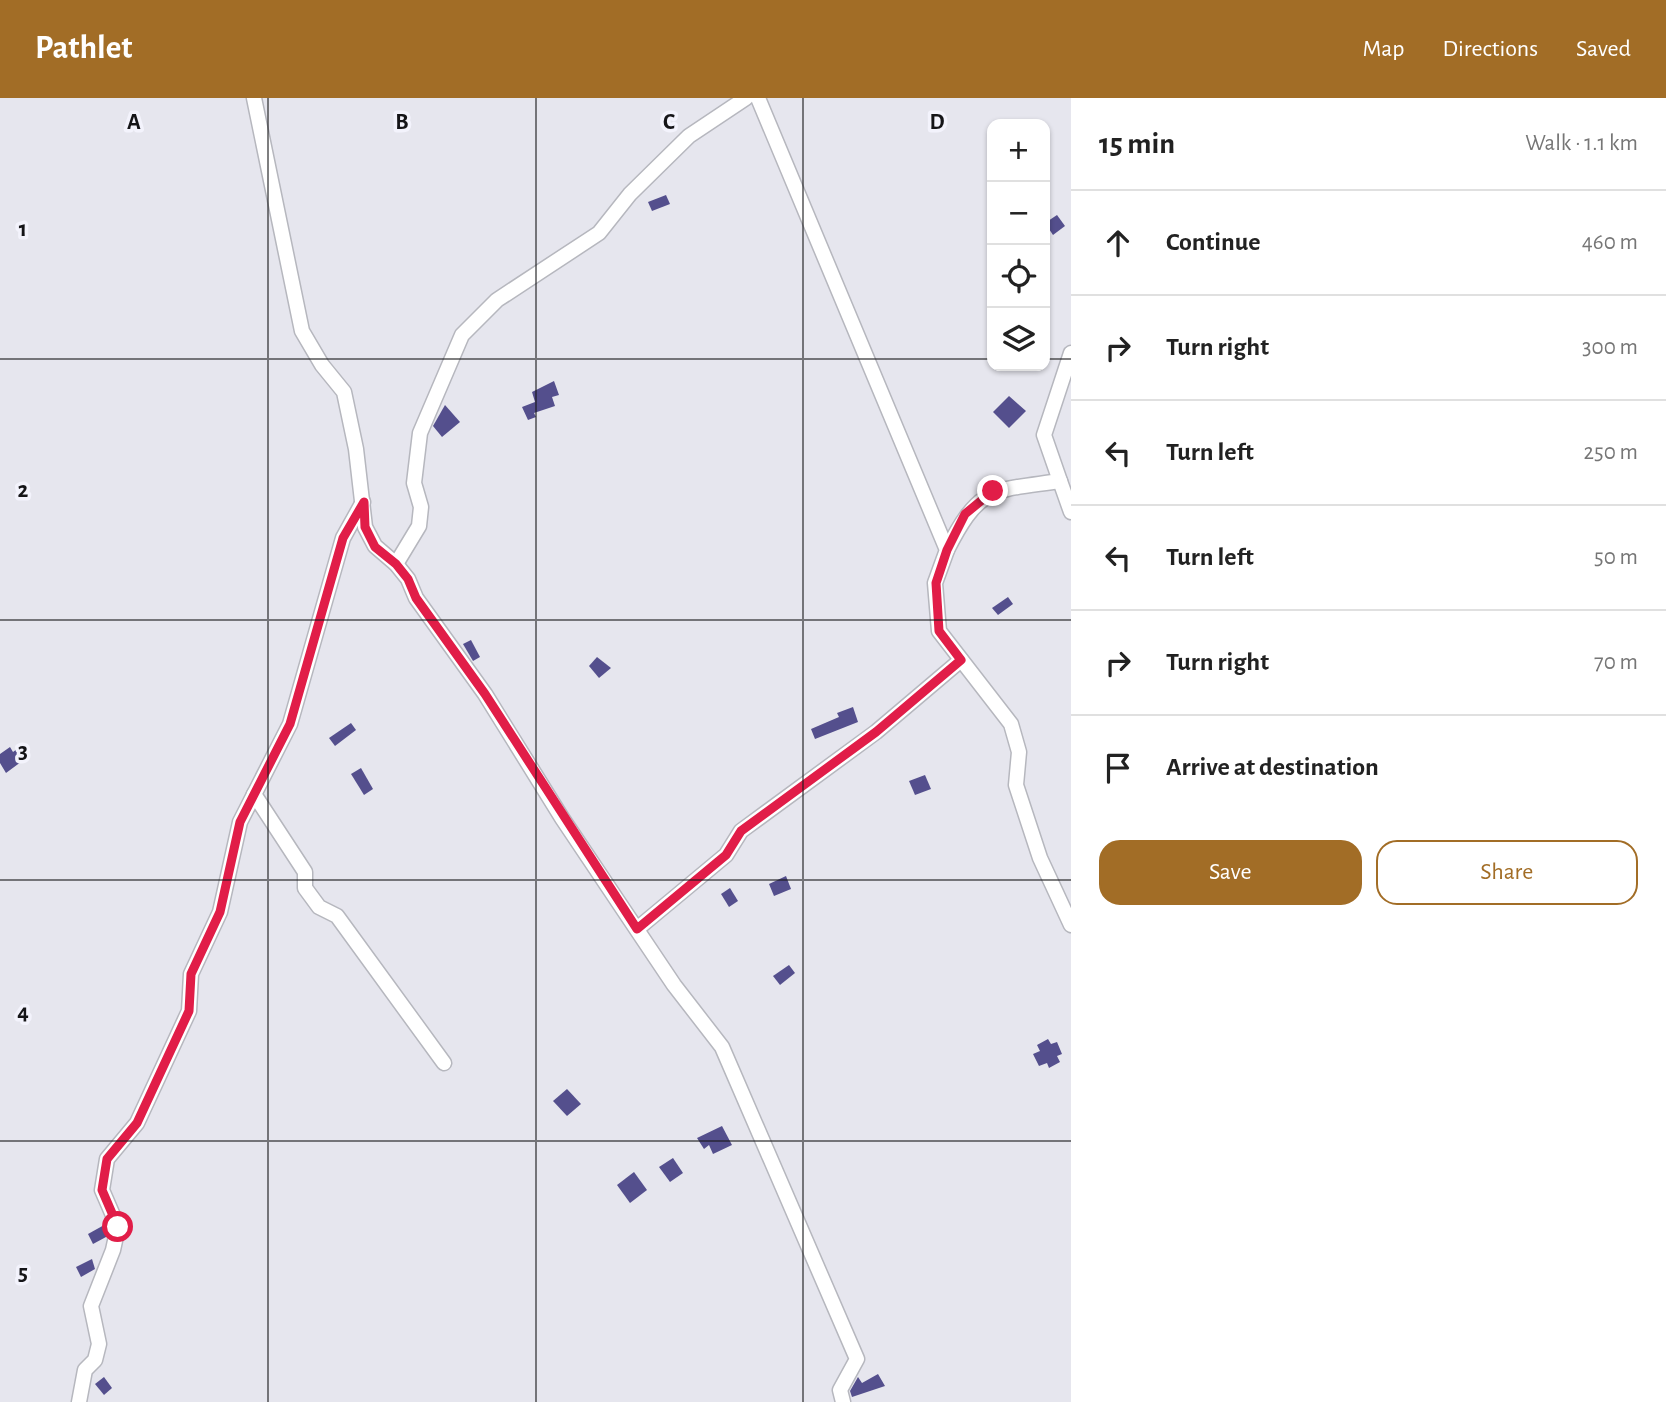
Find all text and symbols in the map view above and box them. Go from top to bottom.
text: Pathlet [35,32,133,65]
text: Map [1362,37,1404,61]
text: Directions [1442,37,1538,61]
text: Saved [1576,37,1631,61]
text: A [127,111,141,134]
text: B [395,111,409,134]
text: C [663,111,675,134]
text: D [929,111,945,134]
map controls [987,119,1050,371]
button: + [987,119,1050,182]
text: 15 min [1099,129,1175,159]
text: Walk · 1.1 km [1525,132,1638,155]
button: − [987,182,1050,245]
text: 1 [19,218,27,241]
icon: ahead [1099,224,1137,262]
text: Continue [1166,229,1261,255]
text: 460 m [1582,231,1638,254]
button: locate [987,245,1050,308]
button: layers [987,308,1050,371]
icon: right [1099,329,1137,367]
text: Turn right [1166,334,1269,360]
text: 300 m [1582,336,1638,359]
icon: left [1099,434,1137,472]
text: Turn left [1166,439,1254,465]
text: 250 m [1584,441,1638,464]
route end [977,475,1008,506]
text: 2 [18,479,29,502]
icon: left [1099,539,1137,577]
text: Turn left [1166,544,1254,570]
text: 50 m [1594,546,1638,569]
icon: right [1099,644,1137,682]
text: Turn right [1166,649,1269,675]
text: 70 m [1594,651,1638,674]
text: 3 [18,740,28,763]
icon: arrive [1099,749,1137,787]
text: Arrive at destination [1166,754,1379,780]
button: Save [1099,840,1362,905]
button: Share [1376,840,1638,905]
text: 4 [17,1001,29,1024]
route start [102,1211,133,1242]
text: 5 [18,1262,28,1285]

